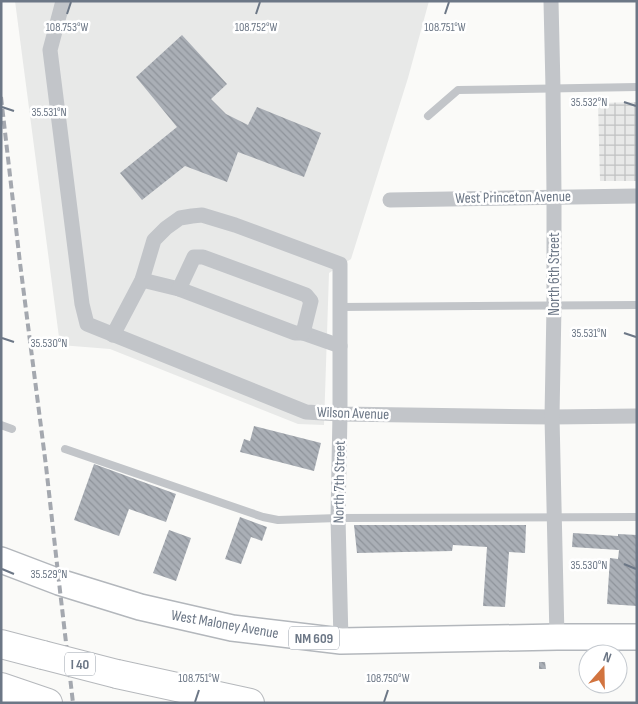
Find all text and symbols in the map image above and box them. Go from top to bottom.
text: 108.753°W [46,20,89,35]
text: 108.752°W [235,20,277,35]
text: 108.751°W [424,20,466,35]
text: 35.532°N [571,95,607,110]
text: 35.531°N [31,105,67,120]
street label: West Princeton Avenue [455,187,571,208]
street label: North 6th Street [545,232,564,316]
text: 35.531°N [571,326,607,341]
text: 35.530°N [31,336,67,351]
street label: Wilson Avenue [316,403,390,424]
street label: North 7th Street [329,440,350,524]
text: 35.530°N [571,558,607,573]
text: 35.529°N [31,567,67,582]
street label: West Maloney Avenue [170,606,280,643]
road number: NM 609 [289,626,339,650]
north arrow [578,644,628,694]
text: N [601,648,614,667]
road number: I 40 [65,652,95,676]
text: 108.751°W [178,671,220,686]
text: 108.750°W [367,671,410,686]

